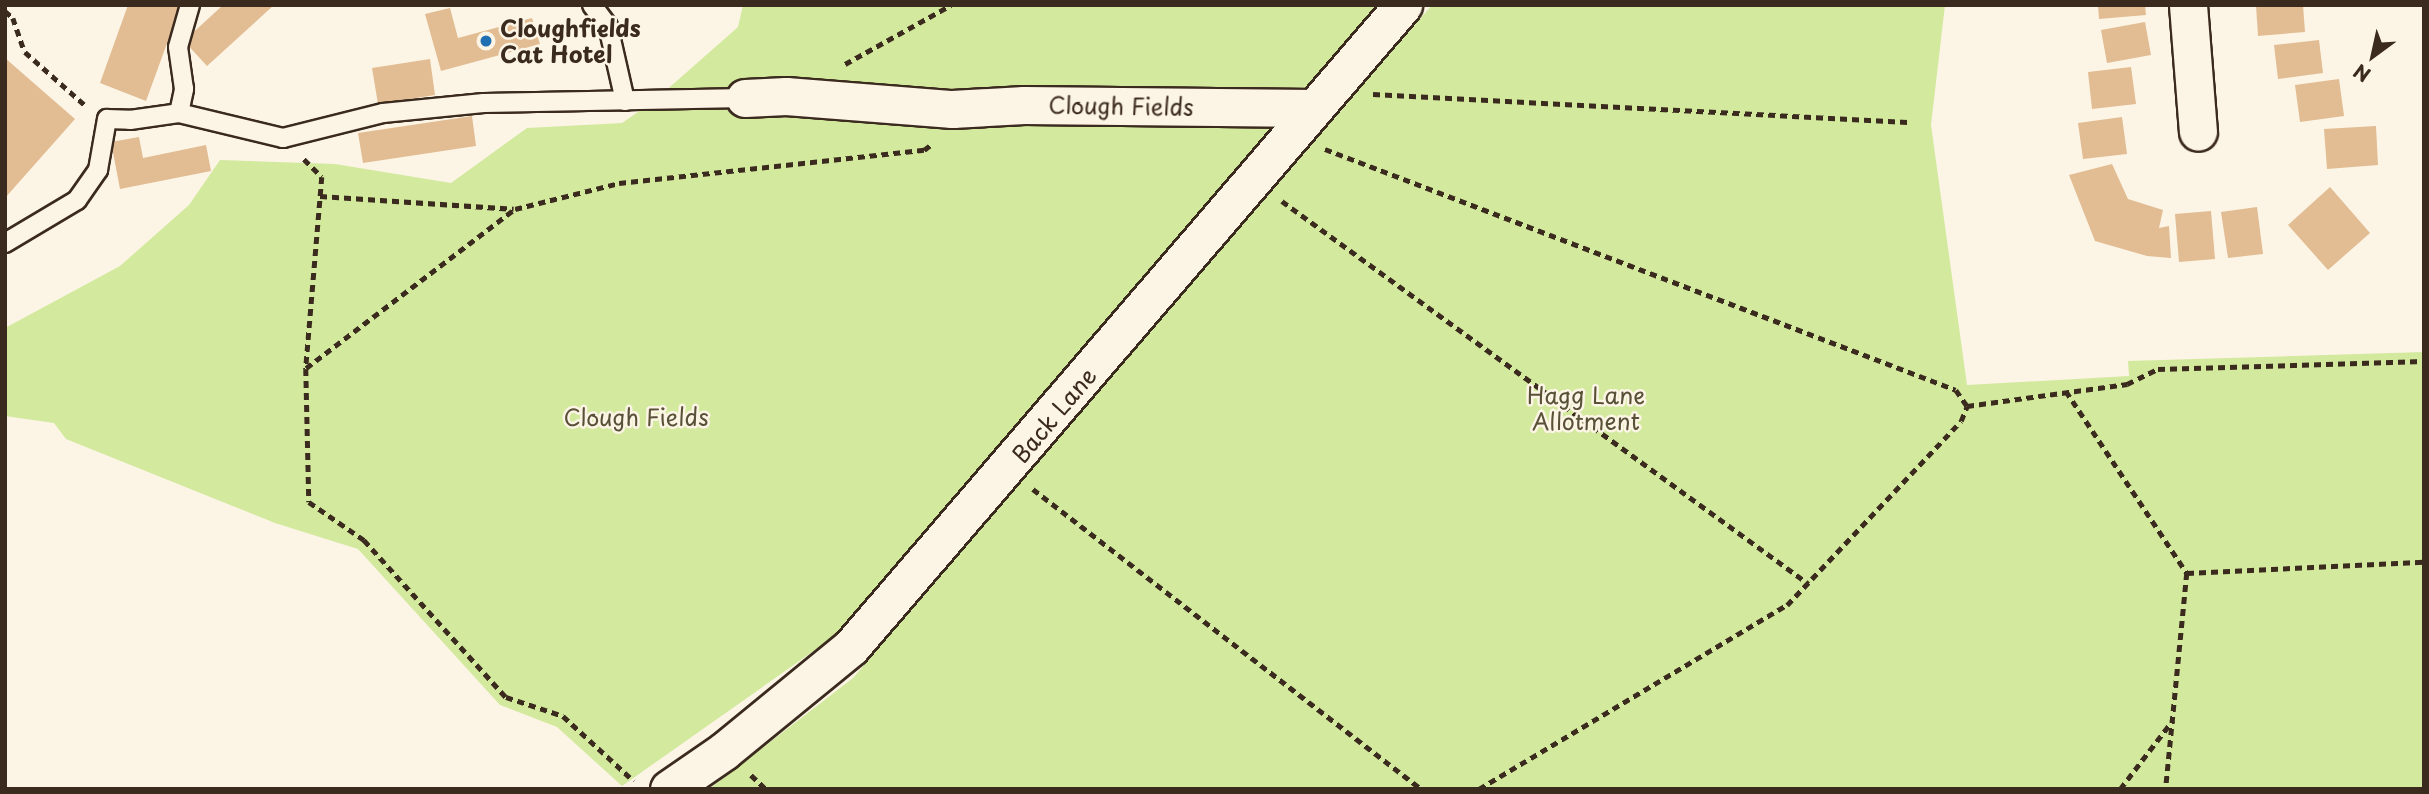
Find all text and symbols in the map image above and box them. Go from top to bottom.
place label: Cloughfields Cat Hotel [500,14,641,68]
north arrow [2338,21,2408,91]
marker: Cloughfields Cat Hotel [478,33,494,49]
text: N [2348,58,2376,89]
street label: Clough Fields [1048,91,1194,121]
street label: Back Lane [1006,362,1102,468]
park label: Hagg Lane Allotment [1527,381,1645,435]
park label: Clough Fields [563,403,709,431]

